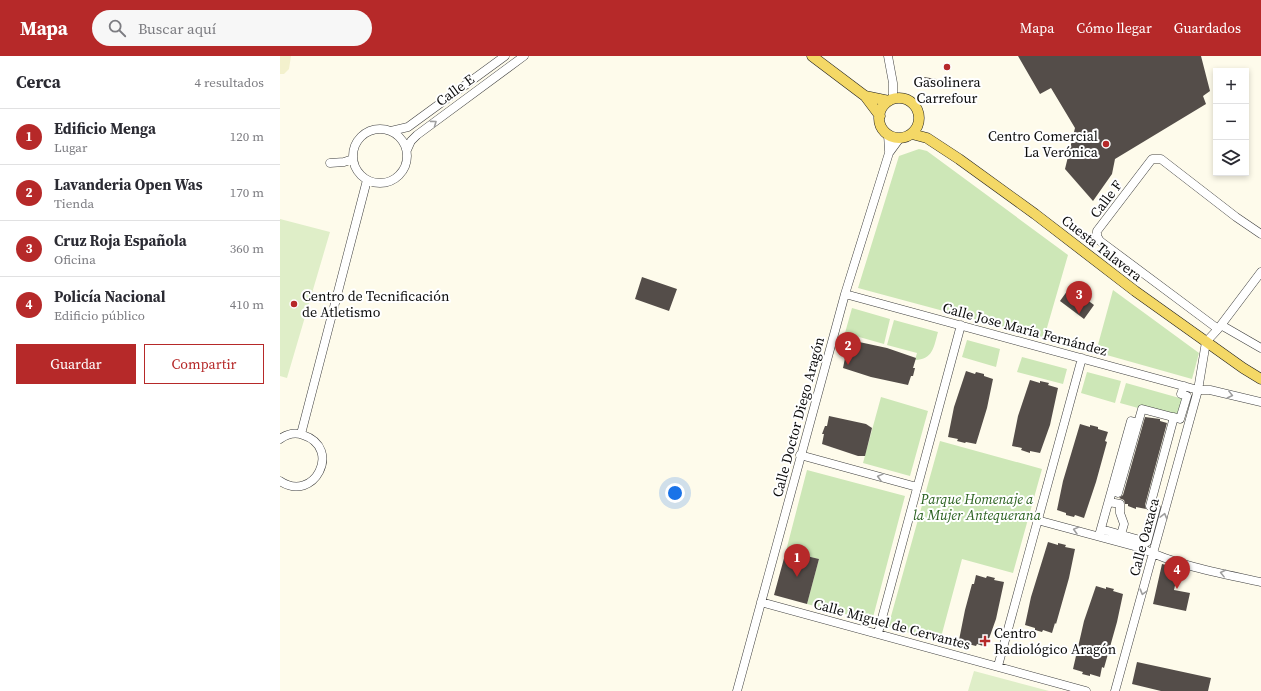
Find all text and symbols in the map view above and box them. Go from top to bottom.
search box [92,10,372,46]
text: Mapa [20,15,68,41]
icon: search [106,17,128,39]
text: Buscar aquí [138,18,216,39]
text: Mapa [1020,18,1054,38]
text: Cómo llegar [1076,18,1152,38]
text: Guardados [1174,18,1241,38]
marker: Gasolinera Carrefour [942,62,952,72]
map controls [1213,68,1249,176]
button: + [1213,68,1249,104]
street label: Calle E [432,69,478,111]
text: Cerca [16,70,61,94]
place label: Gasolinera Carrefour [913,72,981,108]
text: 4 resultados [194,74,264,91]
button: − [1213,104,1249,140]
text: Edificio Menga [54,118,156,139]
one-way arrow [429,121,436,128]
place label: Centro Comercial La Verónica [988,126,1099,162]
text: 1 [25,128,33,145]
text: 120 m [230,128,264,145]
text: Lugar [54,139,87,156]
marker: Centro Comercial La Verónica [1101,139,1111,149]
button: layers [1213,140,1249,176]
text: Lavanderia Open Was [54,174,203,195]
street label: Calle F [1085,176,1127,222]
text: 2 [25,184,33,201]
text: 170 m [230,184,264,201]
text: Tienda [54,195,94,212]
street label: Cuesta Talavera [1058,210,1147,286]
text: Cruz Roja Española [54,230,187,251]
text: 3 [25,240,33,257]
text: 360 m [230,240,264,257]
text: Oficina [54,251,96,268]
pin: 3 [1066,281,1092,314]
text: Policía Nacional [54,286,166,307]
place label: Centro de Tecnificación de Atletismo [302,286,450,322]
text: 4 [25,296,33,313]
text: 410 m [230,296,264,313]
street label: Calle Jose María Fernández [940,297,1110,361]
marker: Centro de Tecnificación de Atletismo [289,299,299,309]
text: Edificio público [54,307,145,324]
pin: 2 [835,332,861,365]
street label: Calle Doctor Diego Aragón [767,334,829,499]
button: Guardar [16,344,136,384]
button: Compartir [144,344,264,384]
one-way arrow [1226,390,1233,398]
one-way arrow [877,473,884,482]
your location [665,483,685,503]
park label: Parque Homenaje a la Mujer Antequerana [913,489,1042,525]
street label: Calle Oaxaca [1124,495,1164,578]
one-way arrow [1159,513,1167,520]
one-way arrow [1073,527,1079,535]
pin: 1 [784,544,810,577]
pin: 4 [1164,556,1190,589]
one-way arrow [1220,569,1227,578]
one-way arrow [1139,588,1148,595]
street label: Calle Miguel de Cervantes [811,593,973,655]
place label: Centro Radiológico Aragón [994,623,1117,659]
marker: Centro Radiológico Aragón [979,635,991,647]

